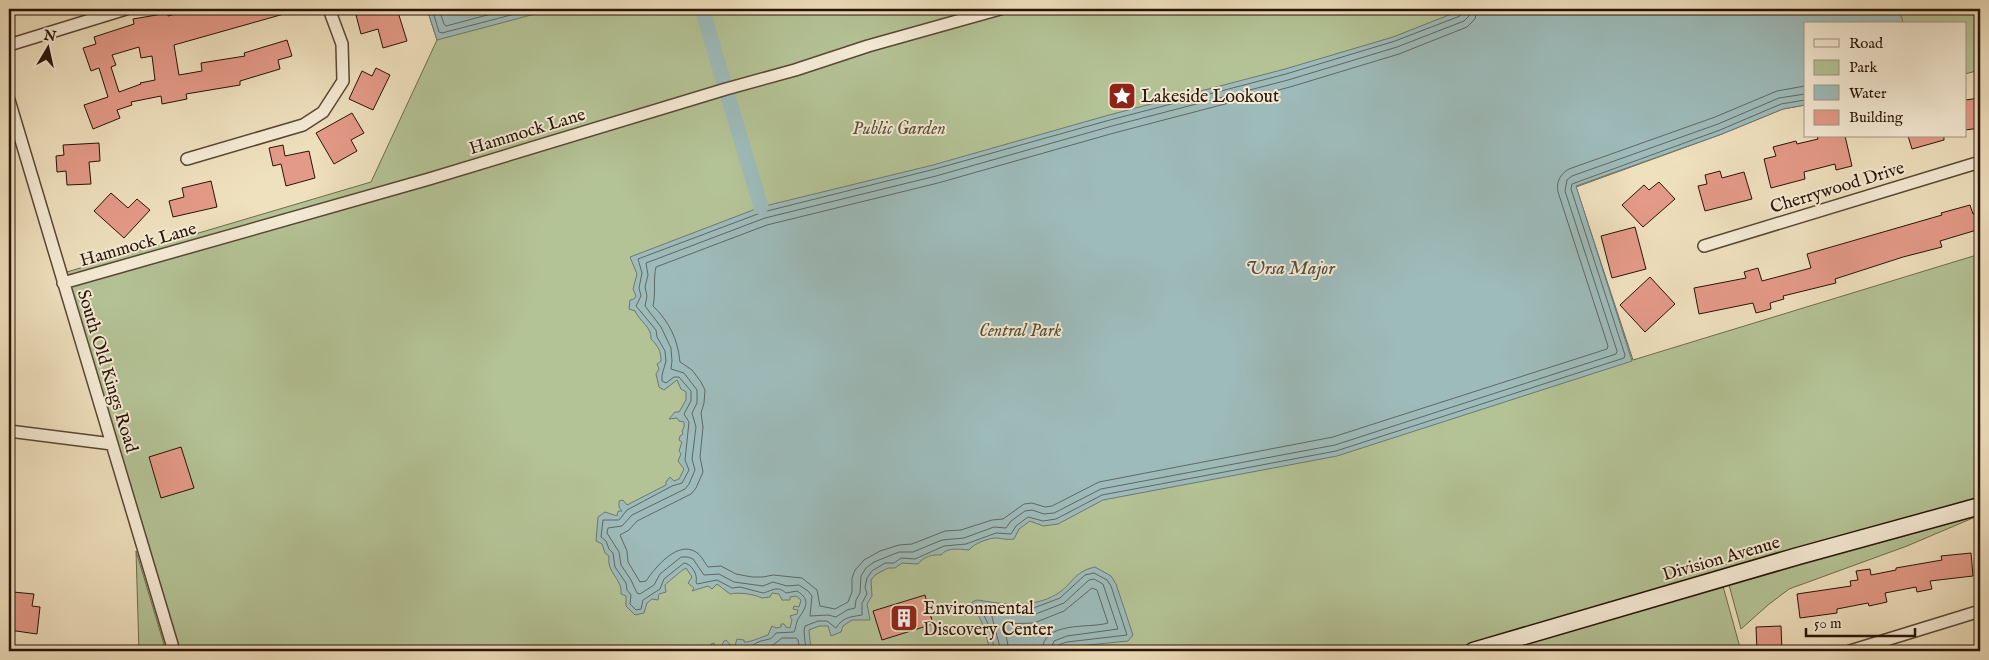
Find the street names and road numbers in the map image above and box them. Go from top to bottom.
street label: Hammock Lane [467,104,588,161]
street label: Cherrywood Drive [1767,157,1907,220]
street label: Hammock Lane [77,218,199,273]
street label: South Old Kings Road [71,287,142,456]
street label: Division Avenue [1660,532,1783,587]

